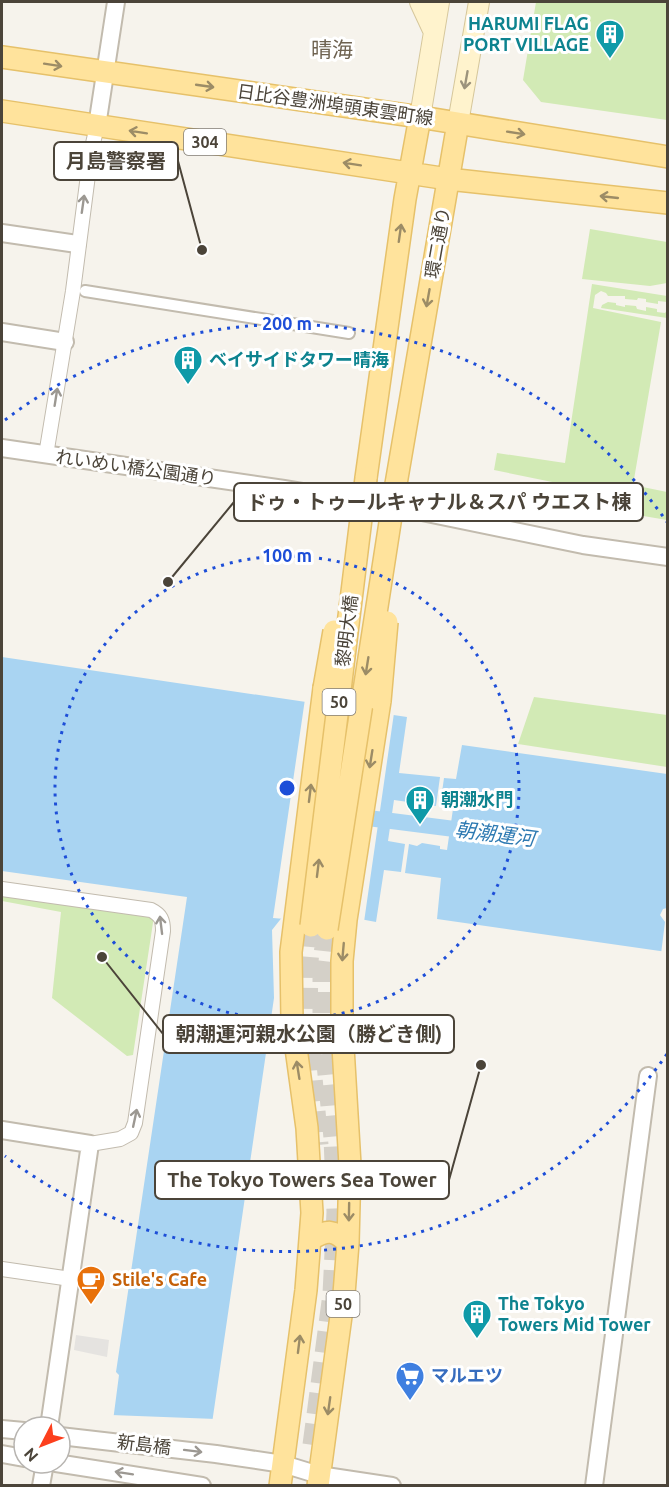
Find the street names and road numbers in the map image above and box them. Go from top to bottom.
street label: 日比谷豊洲埠頭東雲町線 [236,80,435,128]
road number: 304 [184,129,226,155]
street label: 環二通り [421,206,453,280]
street label: れいめい橋公園通り [55,446,218,488]
street label: 黎明大橋 [332,594,360,668]
road number: 50 [322,689,356,715]
road number: 50 [326,1291,360,1317]
street label: 新島橋 [116,1431,172,1457]

